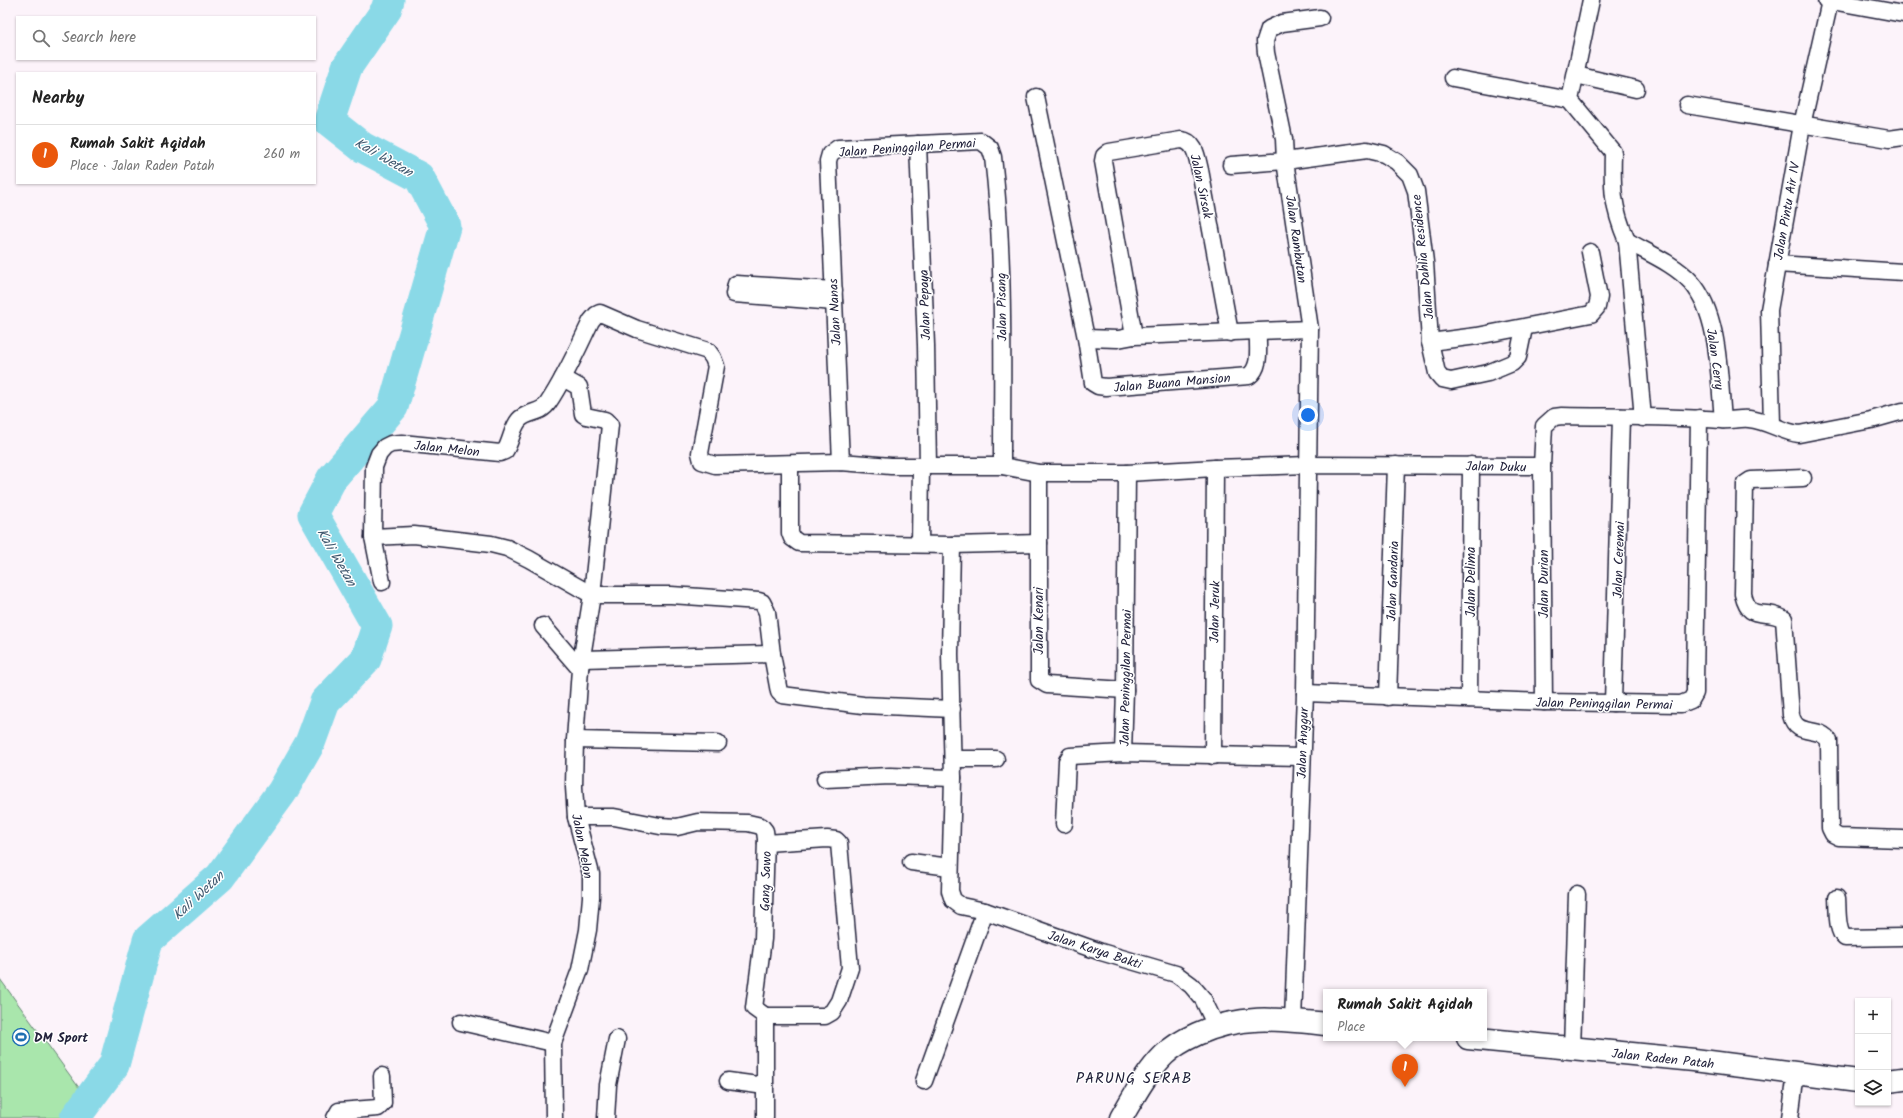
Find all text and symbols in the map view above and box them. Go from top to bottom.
search box [16,16,316,60]
text: Search here [62,26,136,50]
icon: search [30,27,52,49]
text: Nearby [32,85,84,112]
text: Rumah Sakit Aqidah [70,132,206,156]
water label: Kali Wetan [350,132,418,184]
street label: Jalan Peninggilan Permai [838,133,977,164]
text: 1 [43,144,47,165]
text: 260 m [263,144,300,165]
street label: Jalan Sirsak [1183,152,1218,221]
text: Place · Jalan Raden Patah [70,156,215,177]
street label: Jalan Pintu Air IV [1769,160,1807,262]
street label: Jalan Dahlia Residence [1406,193,1440,320]
street label: Jalan Rambutan [1279,194,1312,285]
street label: Jalan Pepaya [914,269,937,341]
street label: Jalan Pisang [991,273,1014,341]
street label: Jalan Nanas [823,277,848,346]
street label: Jalan Cerry [1700,327,1729,392]
street label: Jalan Buana Mansion [1113,368,1231,399]
your location [1298,405,1318,425]
street label: Jalan Melon [413,436,481,463]
street label: Jalan Duku [1465,456,1527,479]
street label: Jalan Ceremai [1608,520,1631,599]
water label: Kali Wetan [311,524,362,592]
street label: Jalan Gandaria [1382,540,1405,622]
street label: Jalan Delima [1461,547,1482,617]
street label: Jalan Durian [1534,550,1555,618]
street label: Jalan Jeruk [1204,580,1227,643]
street label: Jalan Kenari [1029,586,1050,655]
street label: Jalan Peninggilan Permai [1115,608,1138,747]
street label: Jalan Peninggilan Permai [1535,693,1674,716]
street label: Jalan Anggur [1292,706,1315,779]
street label: Jalan Melon [565,812,598,881]
street label: Gang Sawo [755,851,778,911]
water label: Kali Wetan [168,865,231,926]
street label: Jalan Karya Bakti [1045,925,1145,976]
popup [1323,989,1487,1041]
text: Rumah Sakit Aqidah [1337,993,1473,1017]
map controls [1855,998,1891,1106]
button: + [1855,998,1891,1034]
text: Place [1337,1017,1365,1038]
sports icon: DM Sport [11,1027,31,1047]
place label: DM Sport [34,1028,88,1049]
button: − [1855,1034,1891,1070]
street label: Jalan Raden Patah [1611,1044,1715,1075]
pin: 1 [1392,1054,1418,1087]
district label: PARUNG SERAB [1076,1067,1192,1091]
button: layers [1855,1070,1891,1106]

